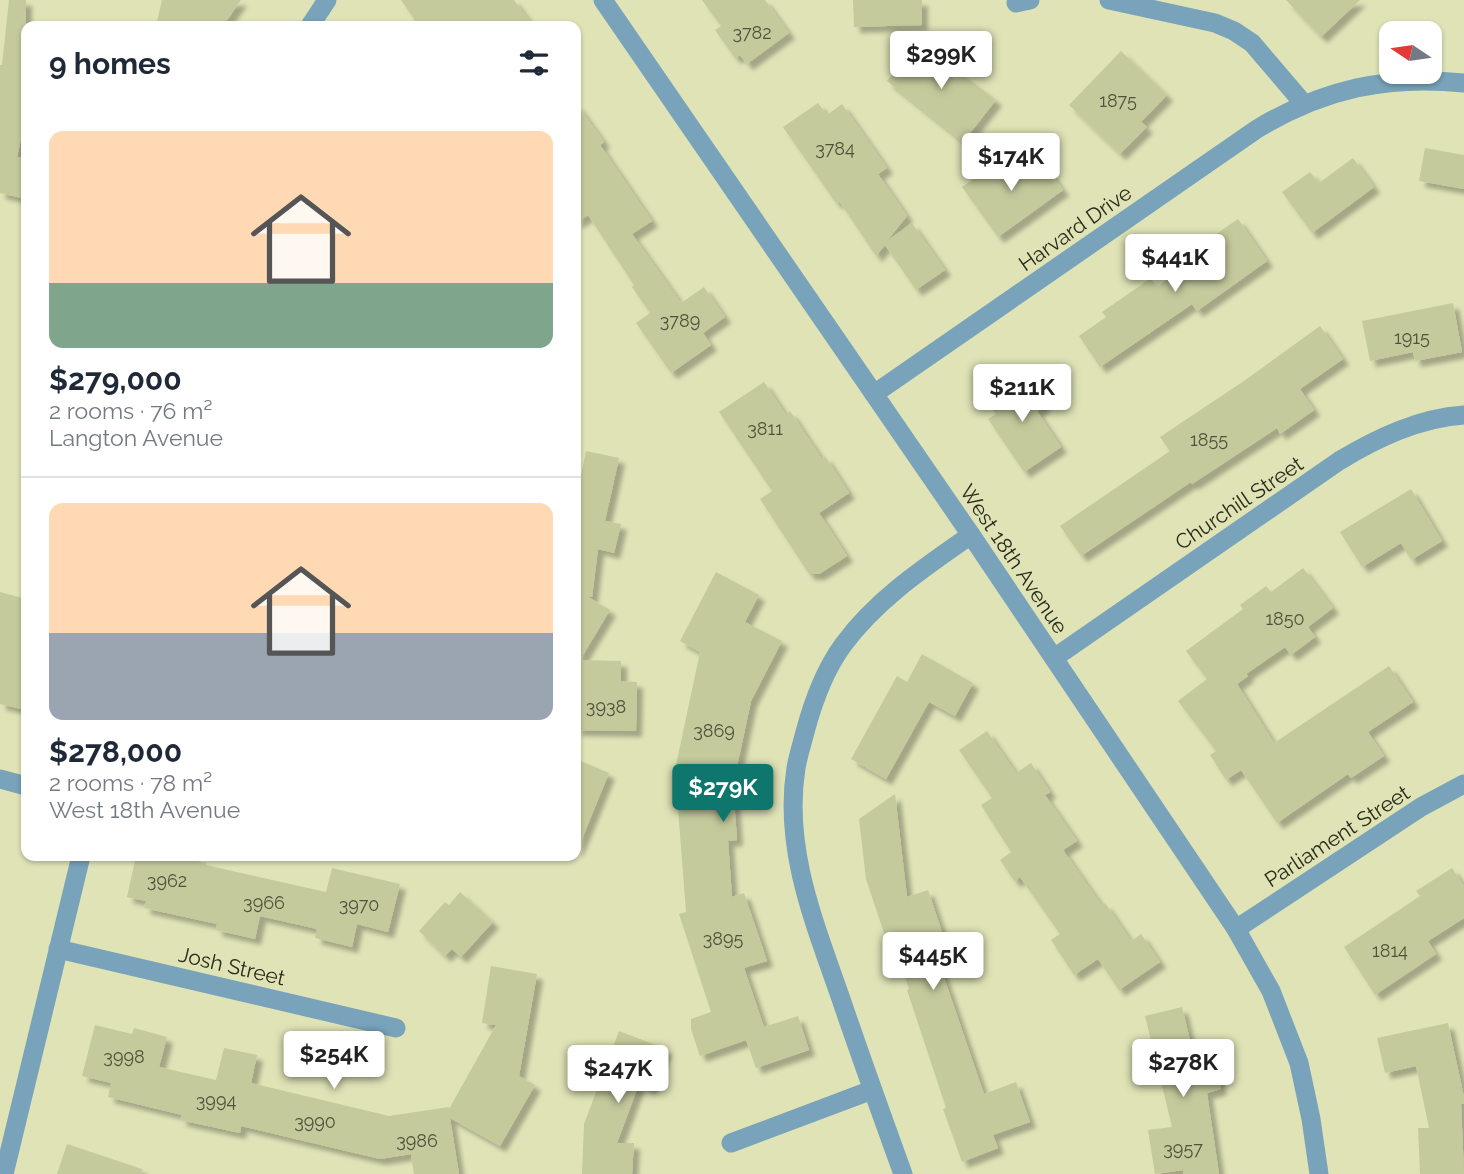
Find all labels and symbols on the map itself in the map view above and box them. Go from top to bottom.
north arrow [1379,21,1442,84]
house number: 3782 [732,22,772,43]
pin: $299K [892,32,990,91]
house number: 1875 [1099,90,1137,111]
pin: $174K [962,134,1060,193]
house number: 3784 [815,138,855,159]
street label: Harvard Drive [1014,180,1136,276]
pin: $441K [1126,234,1224,294]
house number: 3789 [660,310,700,331]
house number: 1915 [1394,327,1430,348]
pin: $211K [973,364,1071,424]
house number: 3811 [747,418,783,439]
house number: 1855 [1190,429,1228,450]
street label: Churchill Street [1170,451,1308,555]
street label: West 18th Avenue [955,480,1073,638]
house number: 1850 [1265,608,1305,629]
house number: 3938 [586,696,626,717]
house number: 3869 [693,720,735,741]
pin: $279K [674,764,772,824]
street label: Parliament Street [1260,780,1414,892]
house number: 3962 [147,870,187,891]
house number: 3966 [243,892,285,913]
house number: 3970 [339,894,379,915]
house number: 3895 [703,928,744,949]
pin: $445K [884,932,982,992]
house number: 1814 [1372,940,1408,961]
street label: Josh Street [176,942,288,990]
pin: $254K [285,1032,383,1091]
pin: $278K [1134,1040,1232,1099]
house number: 3998 [103,1046,145,1067]
pin: $247K [569,1046,667,1105]
house number: 3994 [196,1090,236,1111]
house number: 3990 [294,1111,336,1132]
house number: 3986 [396,1130,438,1151]
house number: 3957 [1163,1138,1203,1159]

